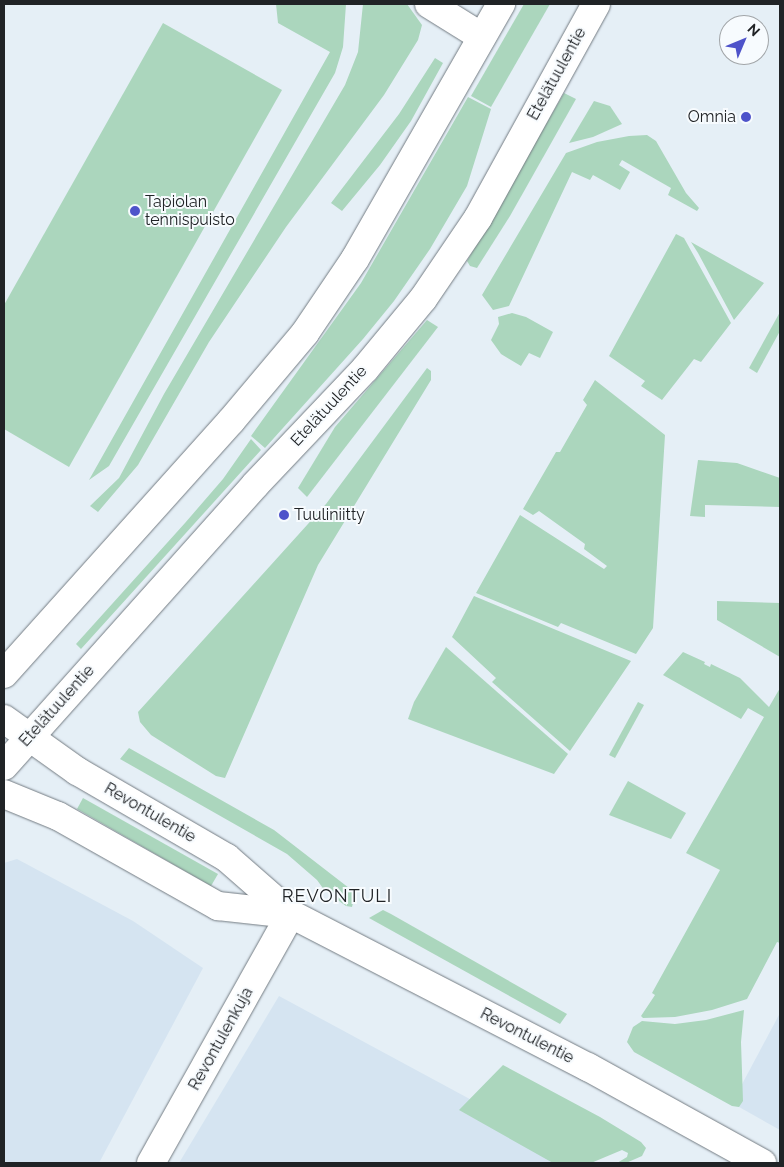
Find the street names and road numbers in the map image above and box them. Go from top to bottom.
street label: Etelätuulentie [524,24,590,124]
street label: Etelätuulentie [287,362,371,450]
street label: Etelätuulentie [15,661,99,751]
street label: Revontulentie [101,779,199,847]
street label: Revontulenkuja [185,984,257,1094]
street label: Revontulentie [477,1004,577,1068]

